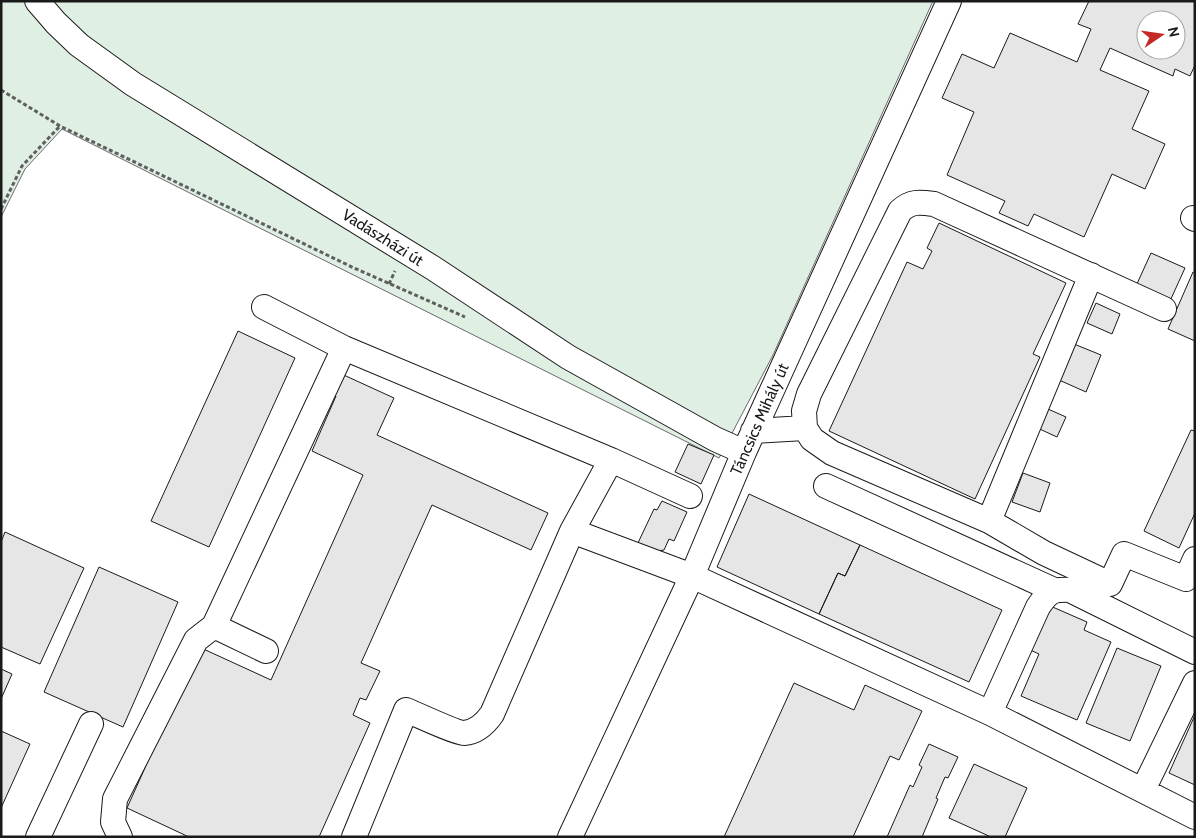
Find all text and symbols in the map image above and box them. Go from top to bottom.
north arrow [1136,10,1186,60]
text: N [1164,25,1184,39]
street label: Vadászházi út [339,205,427,270]
street label: Táncsics Mihály út [726,360,793,478]

